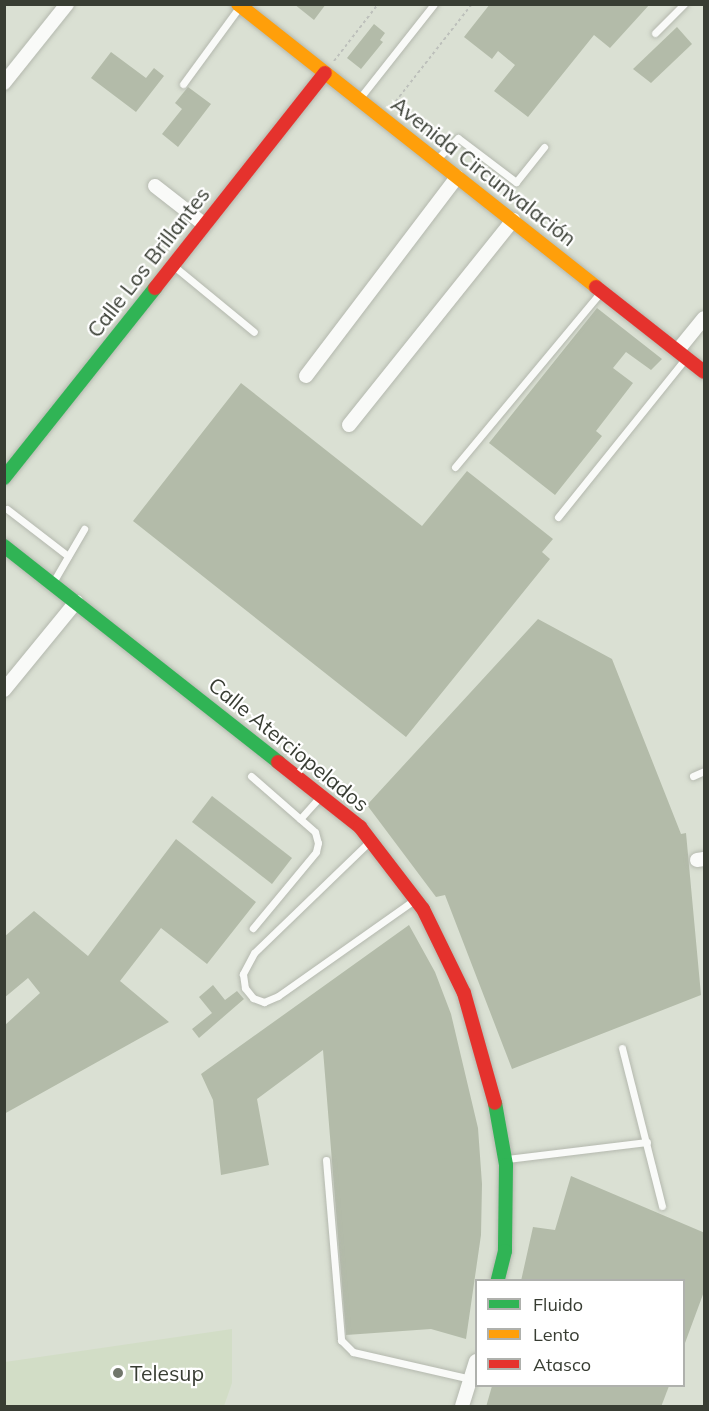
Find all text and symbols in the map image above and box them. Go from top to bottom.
street label: Avenida Circunvalación [387,91,581,251]
street label: Calle Los Brillantes [82,182,214,342]
street label: Calle Aterciopelados [204,672,374,816]
legend [475,1279,685,1387]
text: Fluido [533,1293,583,1316]
text: Lento [533,1323,580,1346]
text: Atasco [533,1353,591,1376]
place label: Telesup [130,1360,204,1386]
marker: Telesup [111,1366,125,1380]

